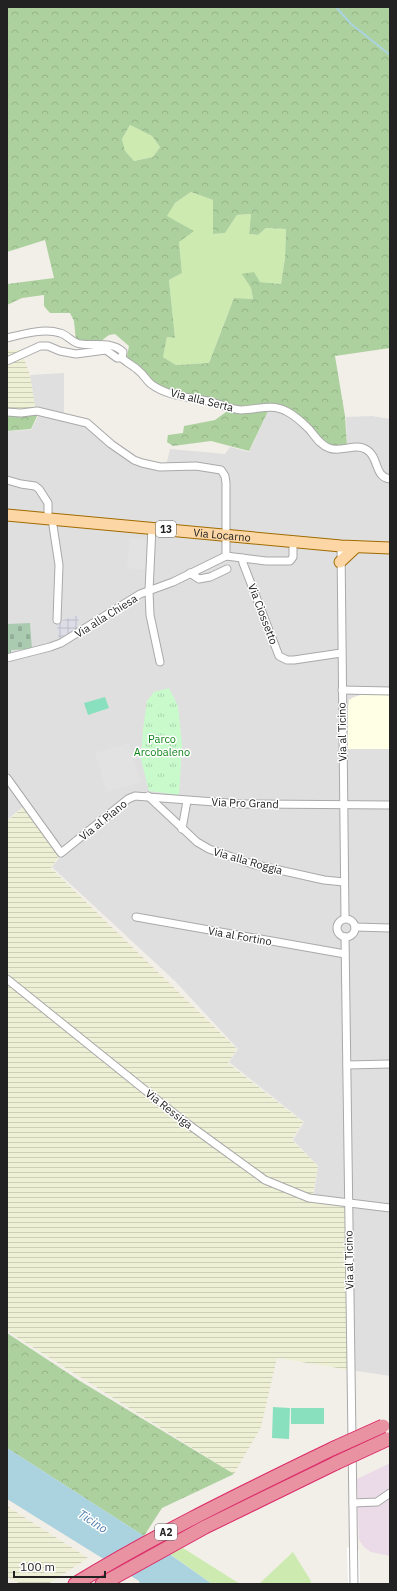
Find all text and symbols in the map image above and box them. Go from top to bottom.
street label: Via alla Serta [169,385,235,415]
road number: 13 [156,521,176,537]
street label: Via Locarno [193,525,251,545]
street label: Via Ciossetto [245,582,281,646]
street label: Via alla Chiesa [72,591,140,641]
street label: Via al Ticino [334,702,350,762]
park label: Parco Arcobaleno [134,732,190,759]
street label: Via Pro Grand [211,795,279,811]
street label: Via al Piano [76,797,130,843]
street label: Via alla Roggia [212,844,284,878]
street label: Via al Fortino [207,924,273,948]
street label: Via Ressiga [143,1086,195,1132]
street label: Via al Ticino [341,1230,357,1290]
water label: Ticino [75,1506,111,1536]
road number: A2 [155,1524,177,1540]
scale bar [14,1553,105,1579]
text: 100 m [20,1559,55,1574]

